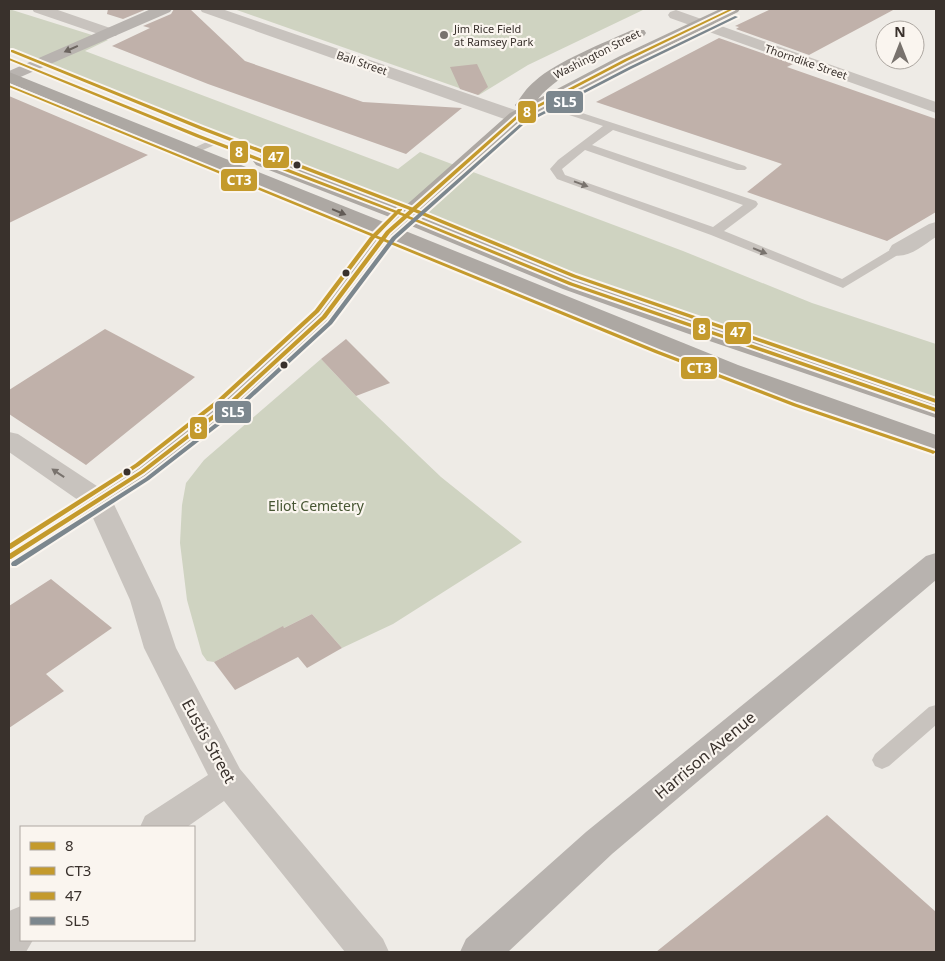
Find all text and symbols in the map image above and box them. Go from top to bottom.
north arrow [875,20,925,70]
place label: Jim Rice Field at Ramsey Park [453,21,533,49]
text: N [894,22,906,41]
street label: Washington Street [551,25,643,82]
marker: Jim Rice Field at Ramsey Park [438,29,450,41]
street label: Thorndike Street [763,40,849,83]
one-way arrow [64,46,78,54]
street label: Ball Street [335,47,389,78]
line badge: SL5 [545,90,584,114]
text: SL5 [553,92,577,111]
line badge: 8 [517,100,537,124]
text: 8 [523,102,531,121]
line badge: 8 [229,140,249,164]
text: 8 [235,142,243,161]
line badge: 47 [262,145,290,169]
text: 47 [268,147,284,166]
unlabelled marker [292,160,302,170]
line badge: CT3 [220,168,258,192]
text: CT3 [226,170,252,189]
one-way arrow [574,180,589,188]
one-way arrow [332,208,347,216]
one-way arrow [753,247,767,255]
unlabelled marker [341,268,351,278]
line badge: 8 [692,317,711,341]
text: 8 [698,319,706,338]
line badge: 47 [724,321,752,345]
text: 47 [730,322,746,341]
line badge: CT3 [680,356,718,380]
text: CT3 [686,358,712,377]
unlabelled marker [279,360,289,370]
line badge: SL5 [214,400,252,424]
text: SL5 [221,402,245,421]
line badge: 8 [189,416,208,440]
text: 8 [194,418,202,437]
unlabelled marker [122,467,132,477]
one-way arrow [52,468,65,478]
park label: Eliot Cemetery [268,496,365,515]
street label: Eustis Street [177,695,241,787]
street label: Harrison Avenue [650,706,760,804]
legend [20,826,195,941]
text: 8 [65,835,74,855]
text: CT3 [65,860,91,880]
text: 47 [65,885,82,905]
text: SL5 [65,910,90,930]

